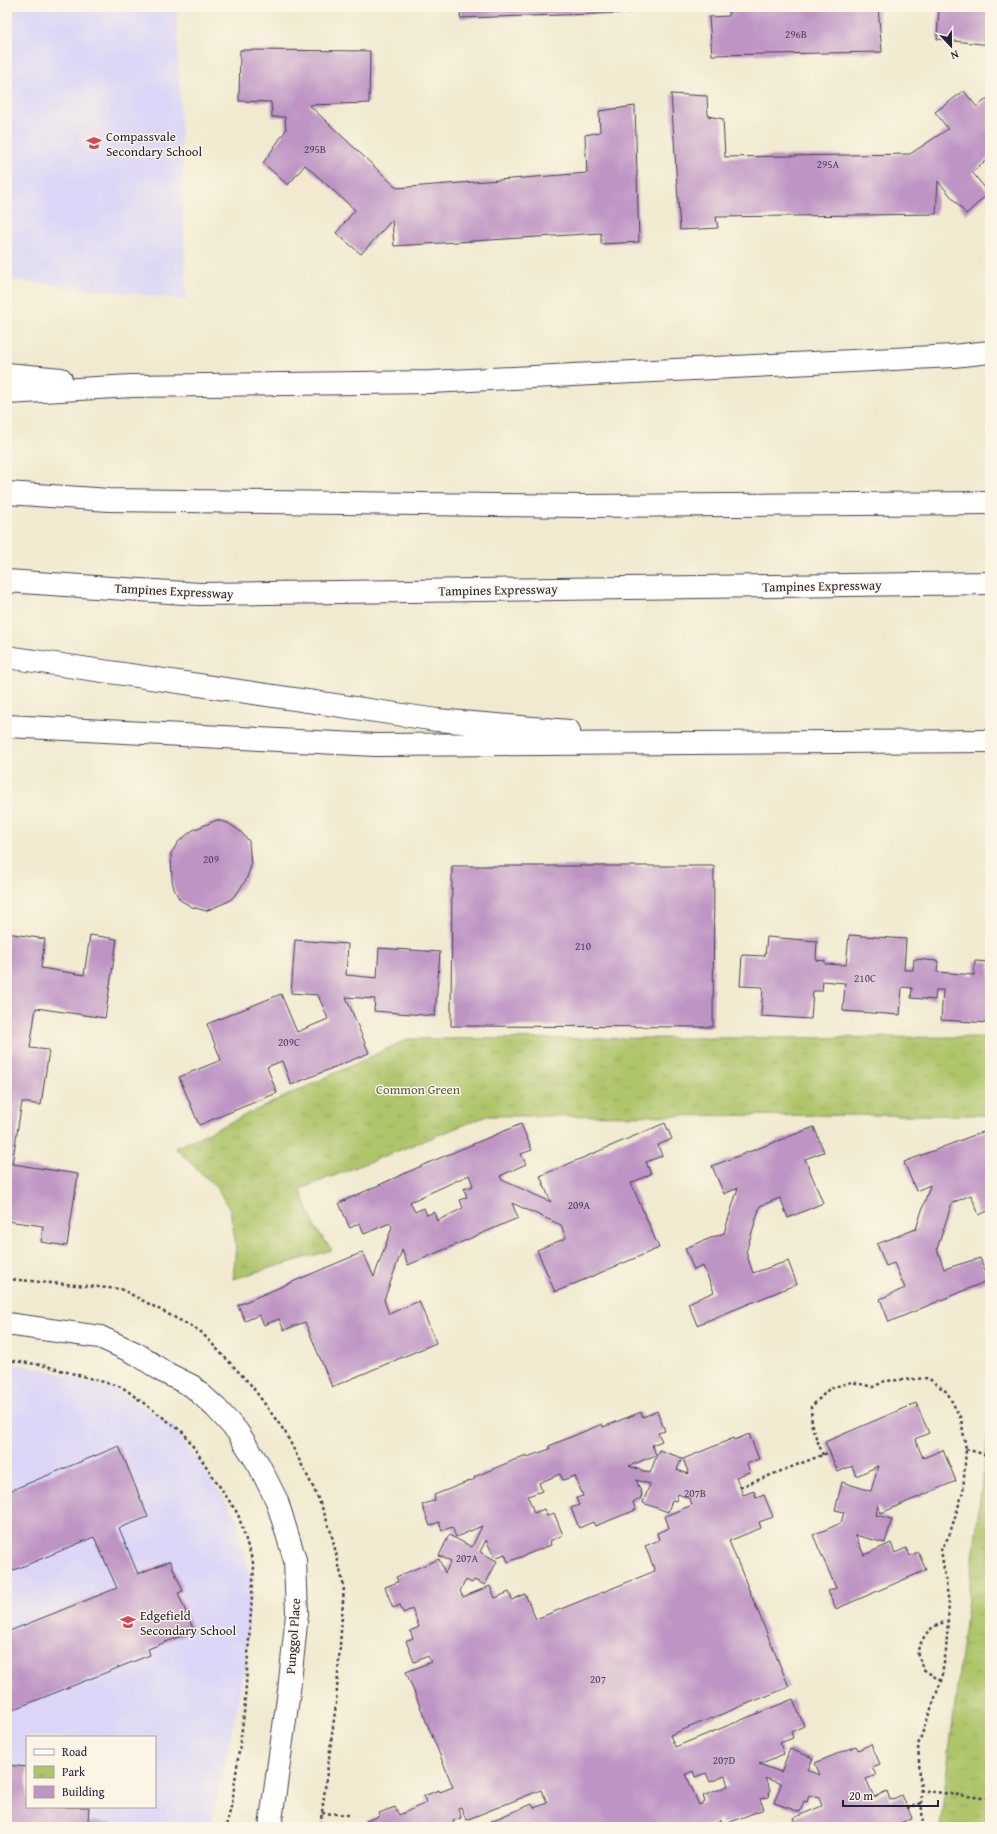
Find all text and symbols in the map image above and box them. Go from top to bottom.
house number: 296B [785,26,807,42]
north arrow [931,26,971,66]
text: N [948,46,961,64]
place label: Compassvale Secondary School [106,127,202,161]
school or university icon: Compassvale Secondary School [85,134,103,152]
house number: 295B [304,141,326,157]
house number: 295A [817,156,840,172]
street label: Tampines Expressway [762,575,882,597]
street label: Tampines Expressway [114,578,234,604]
street label: Tampines Expressway [438,579,558,601]
house number: 209 [203,851,219,867]
house number: 210 [575,938,591,954]
house number: 210C [854,970,876,986]
house number: 209C [278,1034,300,1050]
park label: Common Green [376,1080,461,1099]
house number: 209A [568,1197,591,1213]
house number: 207B [684,1485,706,1501]
house number: 207A [456,1550,479,1566]
street label: Punggol Place [281,1597,305,1675]
place label: Edgefield Secondary School [140,1606,236,1640]
school or university icon: Edgefield Secondary School [119,1613,137,1631]
house number: 207 [590,1671,606,1687]
legend [26,1736,156,1808]
text: Road [62,1743,88,1760]
house number: 207D [713,1752,736,1768]
text: Park [62,1763,86,1780]
scale bar [843,1782,938,1808]
text: Building [62,1783,105,1800]
text: 20 m [849,1787,873,1804]

